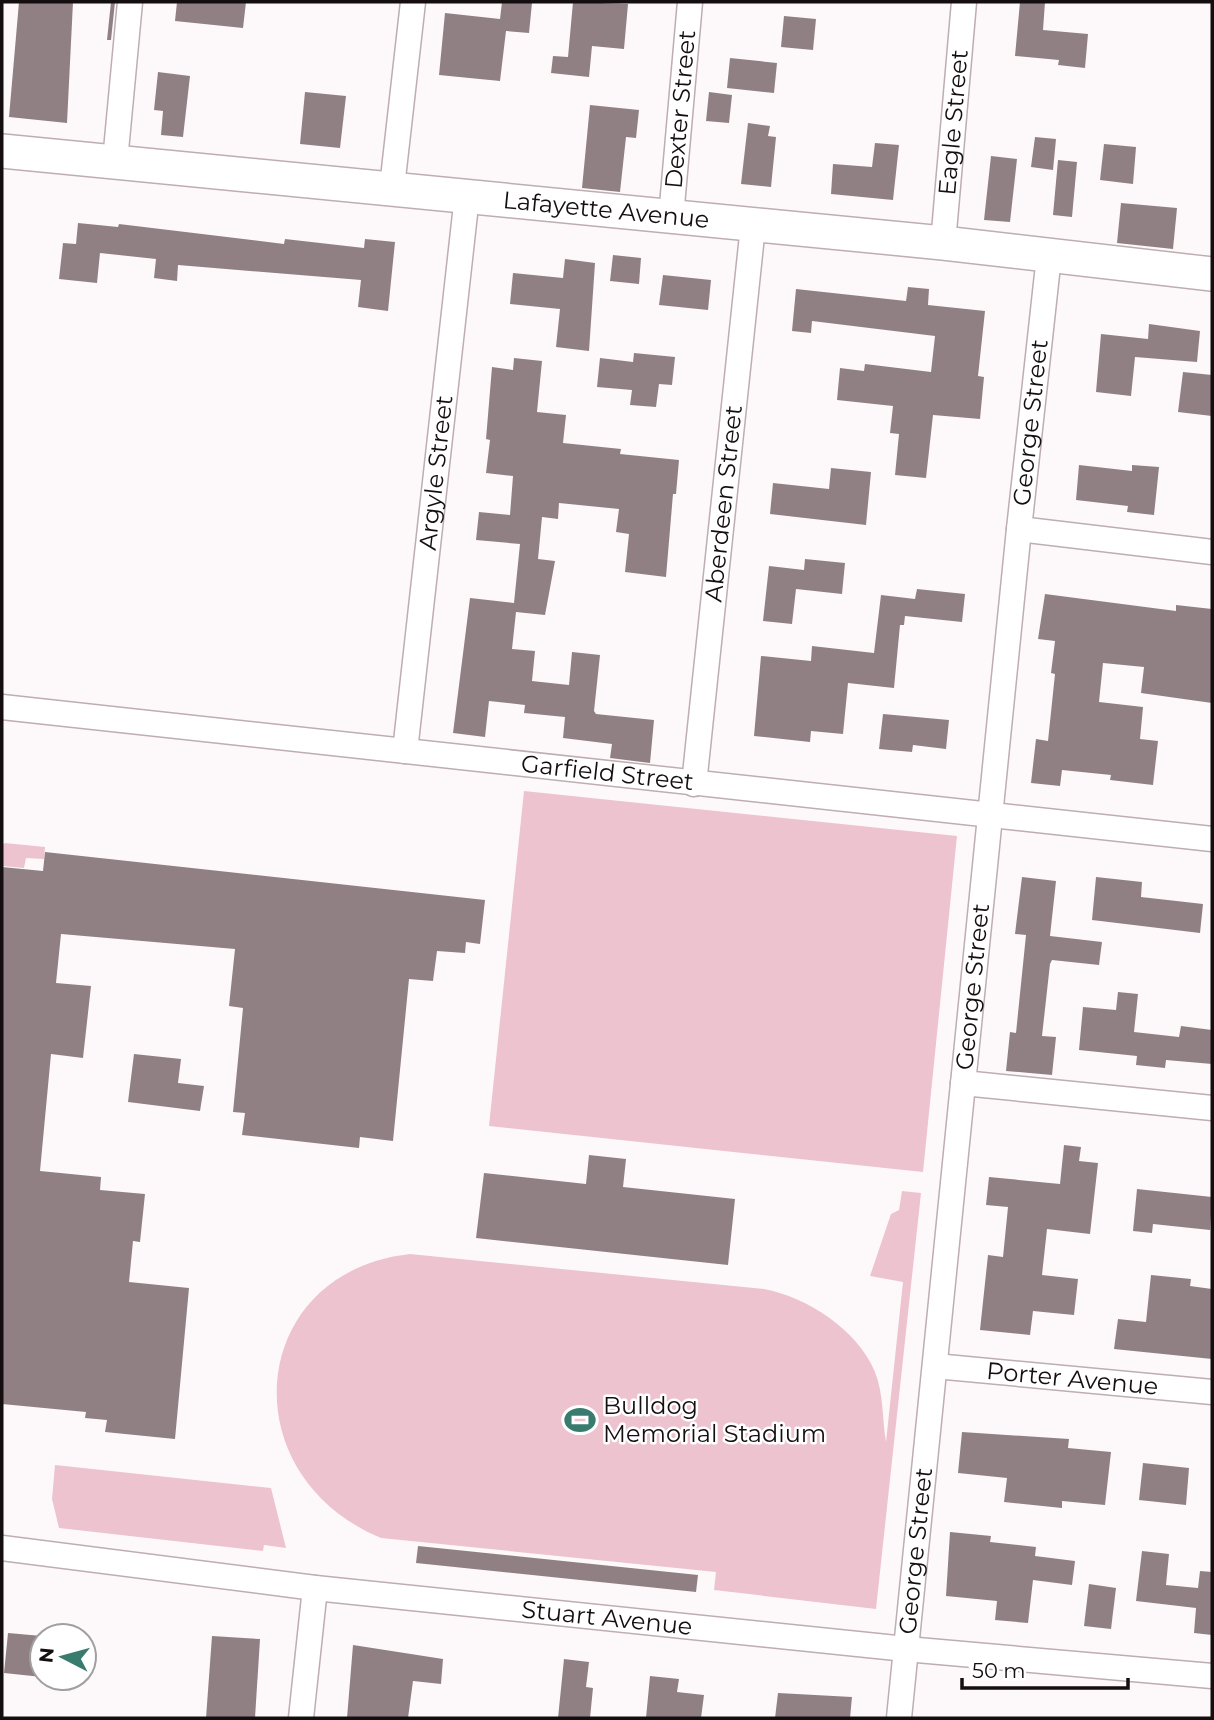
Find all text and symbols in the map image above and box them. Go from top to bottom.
street label: Dexter Street [659,29,701,190]
street label: Eagle Street [932,48,974,197]
street label: Lafayette Avenue [502,185,711,234]
street label: George Street [1007,338,1054,507]
street label: Argyle Street [413,393,459,552]
street label: Aberdeen Street [698,403,748,603]
street label: Garfield Street [520,749,696,796]
street label: George Street [949,902,995,1071]
street label: Porter Avenue [985,1356,1160,1401]
place label: Bulldog Memorial Stadium [603,1391,826,1448]
sports icon: Bulldog Memorial Stadium [563,1403,597,1437]
street label: George Street [893,1466,938,1635]
street label: Stuart Avenue [520,1594,694,1641]
north arrow [28,1622,98,1692]
text: N [34,1646,59,1664]
scale bar [962,1646,1128,1690]
text: 50 m [972,1658,1026,1683]

